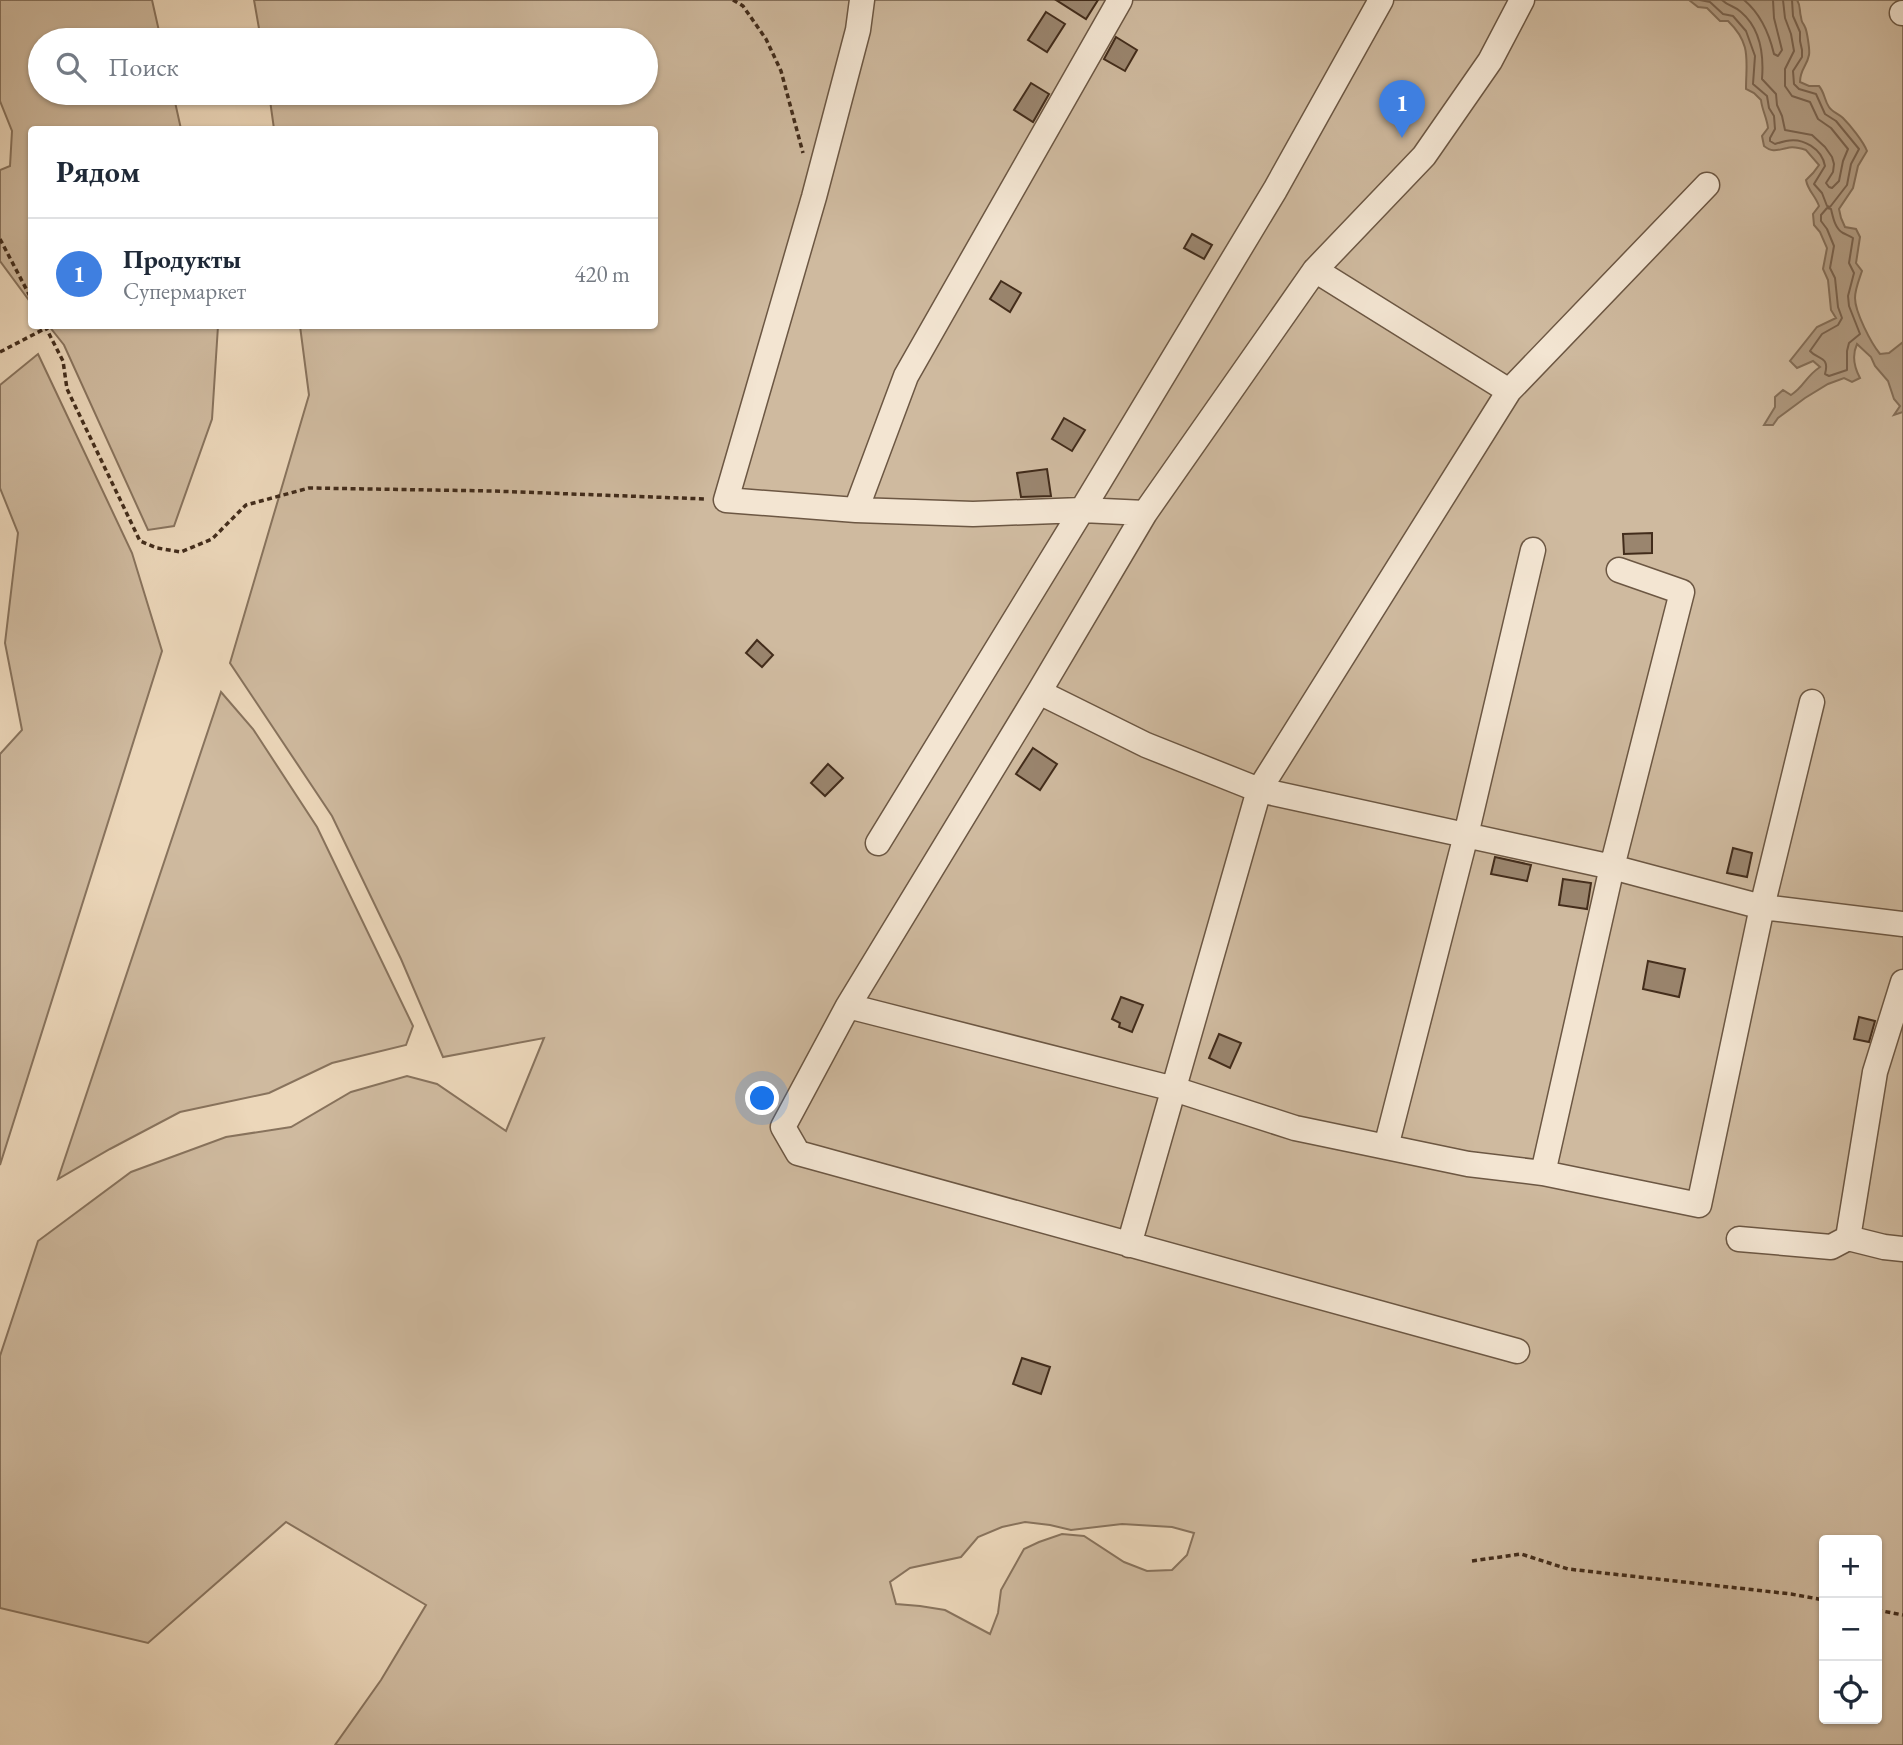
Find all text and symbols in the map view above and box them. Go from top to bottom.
search box [28,28,658,105]
icon: search [52,48,90,86]
text: Поиск [108,50,179,84]
pin: 1 [1379,80,1425,138]
text: Рядом [56,152,140,191]
text: Продукты [123,242,241,276]
text: 1 [73,259,85,289]
text: 420 m [574,259,630,289]
text: Супермаркет [123,276,246,306]
your location [745,1081,779,1115]
map controls [1819,1535,1882,1724]
button: + [1819,1535,1882,1598]
button: − [1819,1598,1882,1661]
button: locate [1819,1661,1882,1724]

